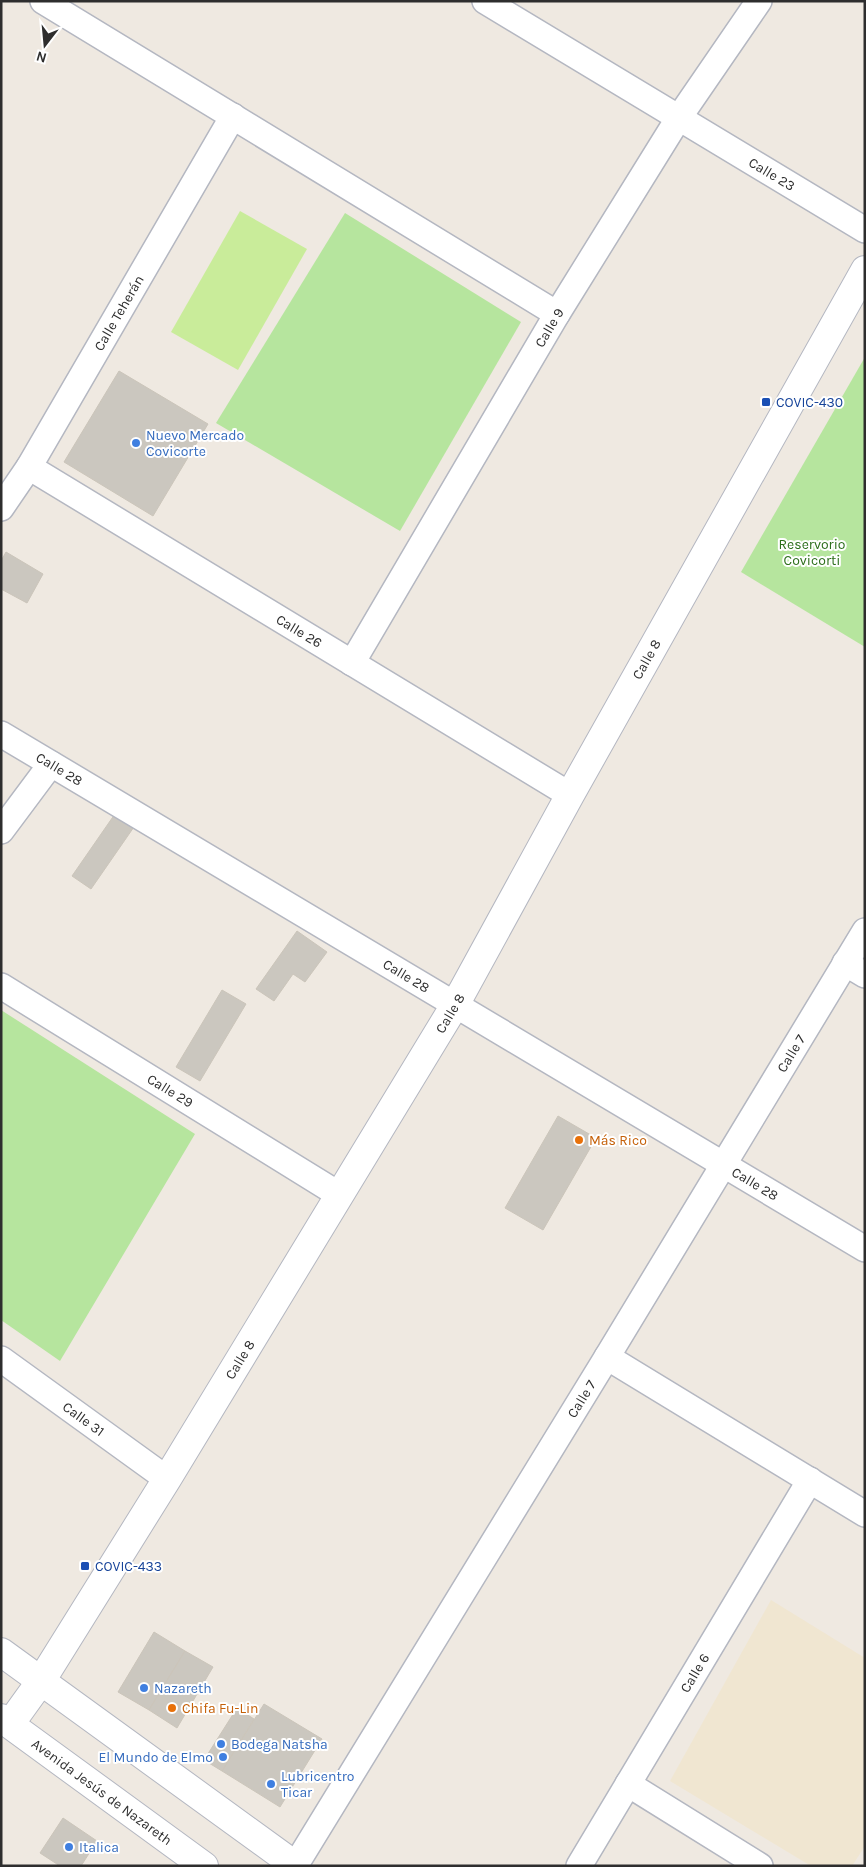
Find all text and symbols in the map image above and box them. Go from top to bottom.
north arrow [20,20,70,70]
text: N [34,47,49,67]
street label: Calle 23 [746,153,798,194]
street label: Calle Teherán [90,272,147,354]
street label: Calle 9 [531,305,567,350]
place label: COVIC-430 [776,394,843,411]
marker: COVIC-430 [760,396,772,408]
place label: Nuevo Mercado Covicorte [146,427,244,460]
marker: Nuevo Mercado Covicorte [130,437,142,449]
park label: Reservorio Covicorti [779,536,845,569]
street label: Calle 26 [273,610,325,651]
street label: Calle 8 [628,636,664,682]
street label: Calle 28 [33,748,86,789]
street label: Calle 28 [380,955,433,996]
street label: Calle 8 [431,990,468,1036]
street label: Calle 7 [773,1031,809,1075]
street label: Calle 29 [144,1070,196,1111]
place label: Más Rico [589,1132,647,1149]
marker: Más Rico [573,1134,585,1146]
street label: Calle 28 [729,1163,782,1204]
street label: Calle 8 [221,1337,258,1382]
street label: Calle 7 [563,1376,600,1421]
street label: Calle 31 [59,1398,108,1440]
place label: COVIC-433 [95,1558,162,1575]
marker: COVIC-433 [79,1560,91,1572]
street label: Calle 6 [676,1650,713,1696]
place label: Nazareth [154,1680,212,1697]
marker: Nazareth [138,1682,150,1694]
place label: Chifa Fu-Lin [182,1700,259,1717]
marker: Chifa Fu-Lin [166,1702,178,1714]
street label: Avenida Jesús de Nazareth [28,1735,176,1849]
place label: Bodega Natsha [231,1736,328,1753]
marker: Bodega Natsha [215,1738,227,1750]
place label: El Mundo de Elmo [98,1749,213,1766]
marker: El Mundo de Elmo [217,1751,229,1763]
place label: Lubricentro Ticar [281,1768,354,1801]
marker: Lubricentro Ticar [265,1778,277,1790]
place label: Italica [79,1839,119,1856]
marker: Italica [63,1841,75,1853]

